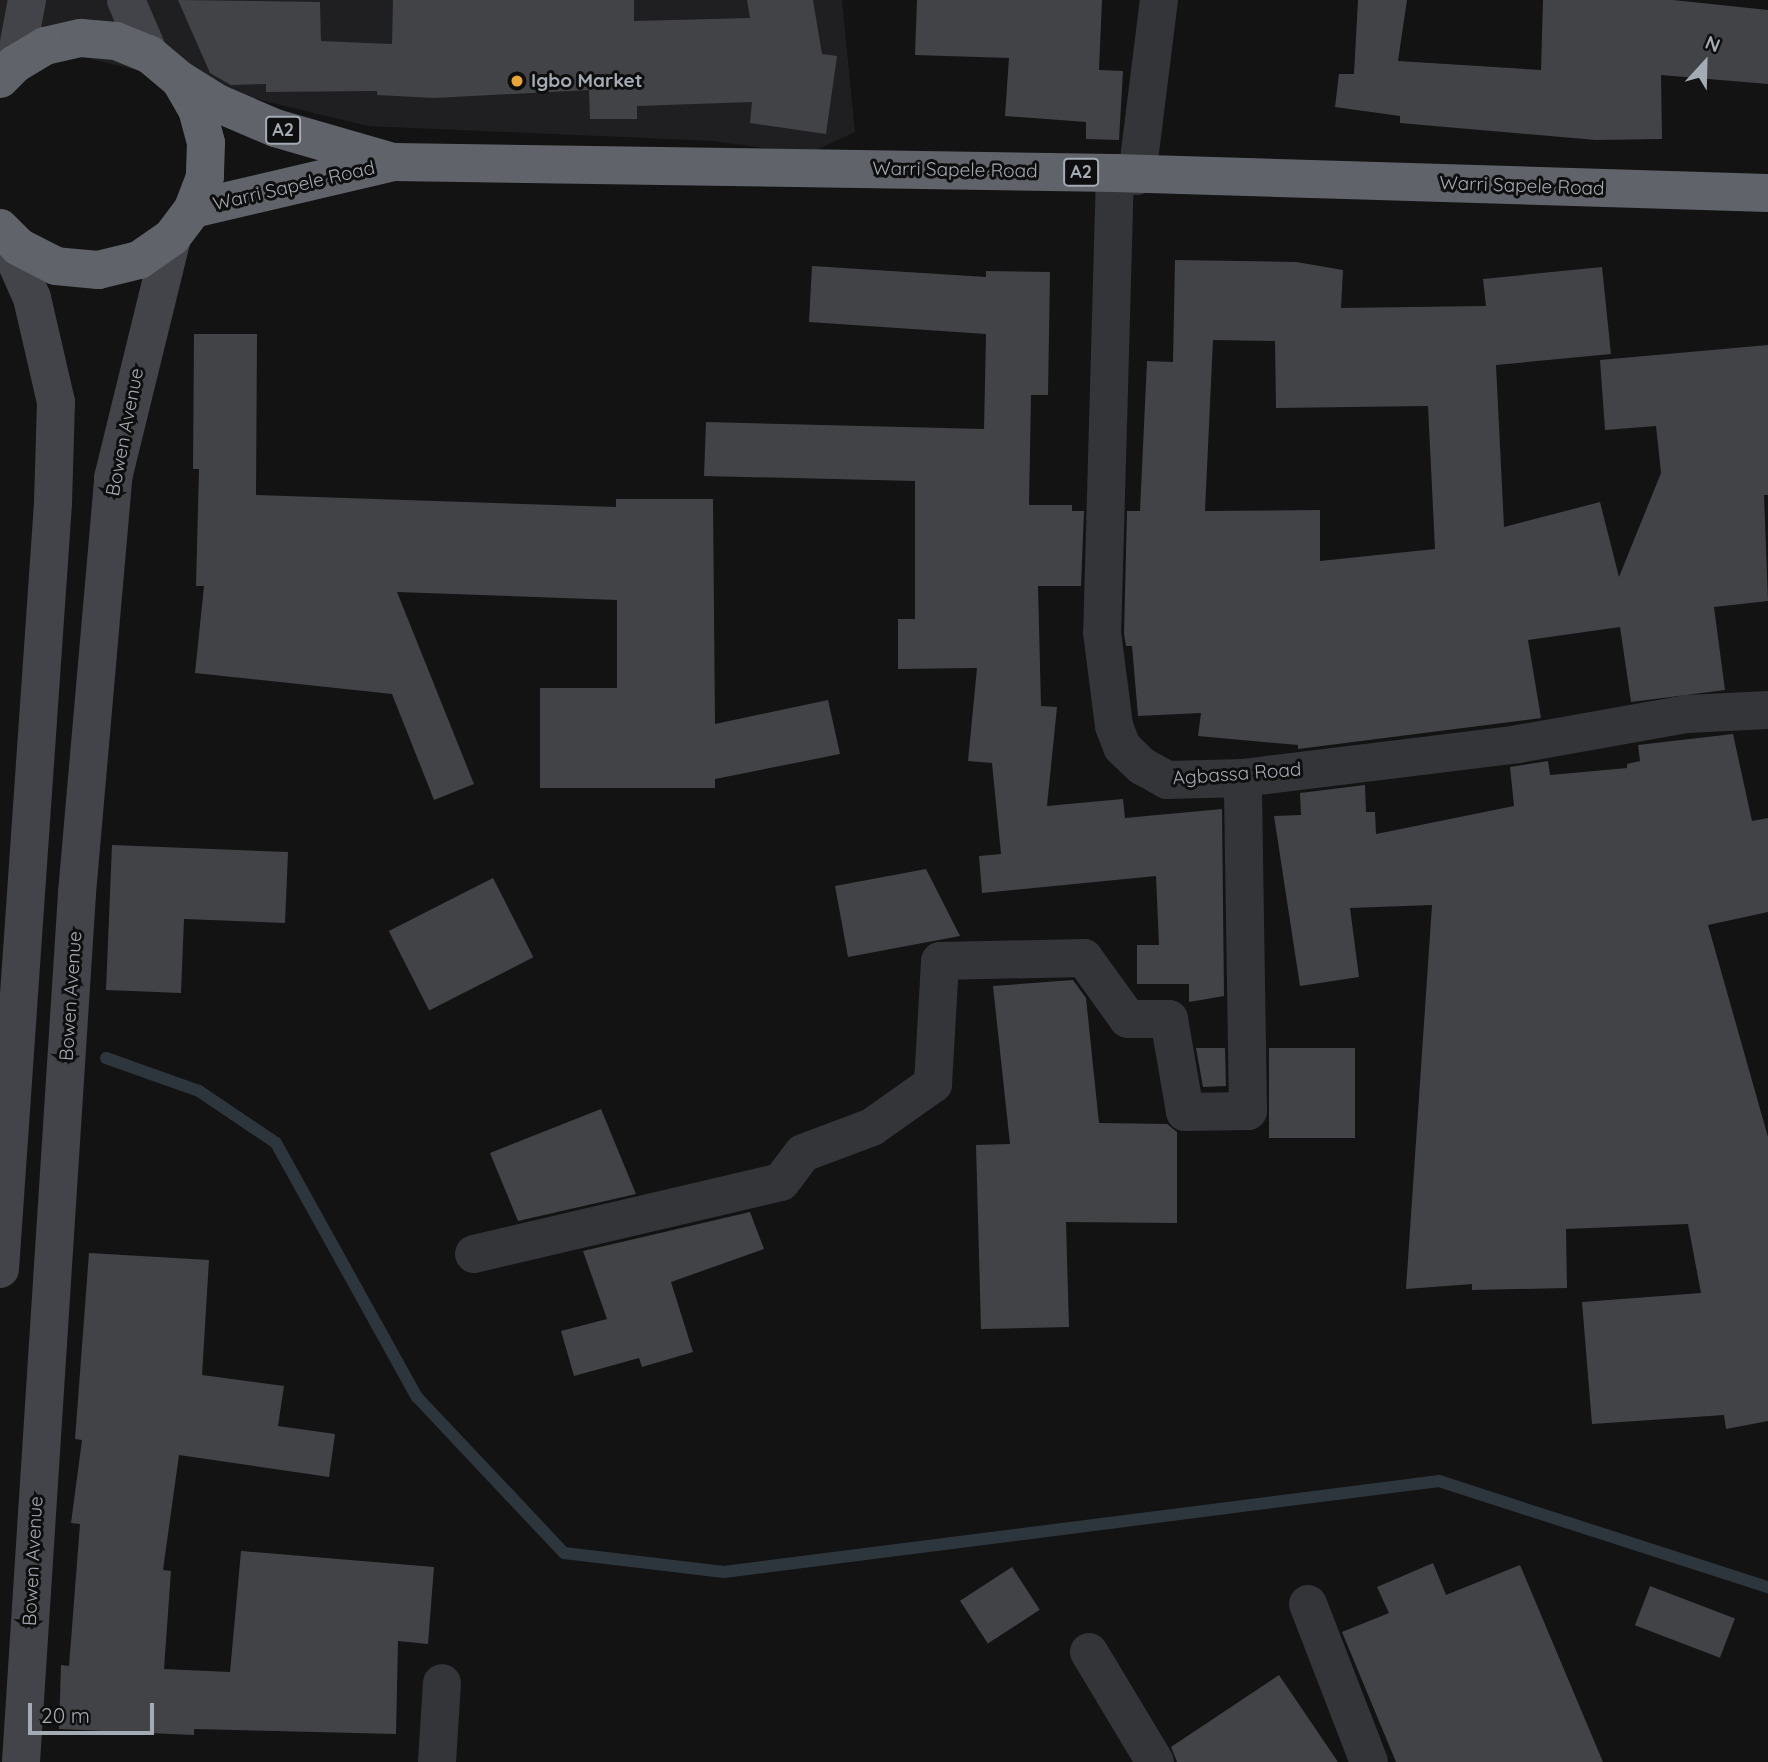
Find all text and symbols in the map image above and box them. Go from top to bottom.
north arrow [1670,28,1740,98]
text: N [1702,30,1724,57]
place label: Igbo Market [531,70,643,92]
marker: Igbo Market [509,73,525,89]
road number: A2 [264,116,302,145]
street label: Warri Sapele Road [211,156,377,216]
street label: Warri Sapele Road [872,157,1038,183]
road number: A2 [1062,158,1100,187]
street label: Warri Sapele Road [1439,172,1605,200]
street label: Bowen Avenue [101,366,149,498]
street label: Agbassa Road [1172,758,1302,790]
street label: Bowen Avenue [55,930,87,1062]
street label: Bowen Avenue [18,1495,48,1627]
scale bar [32,1688,158,1732]
text: 20 m [41,1702,90,1728]

